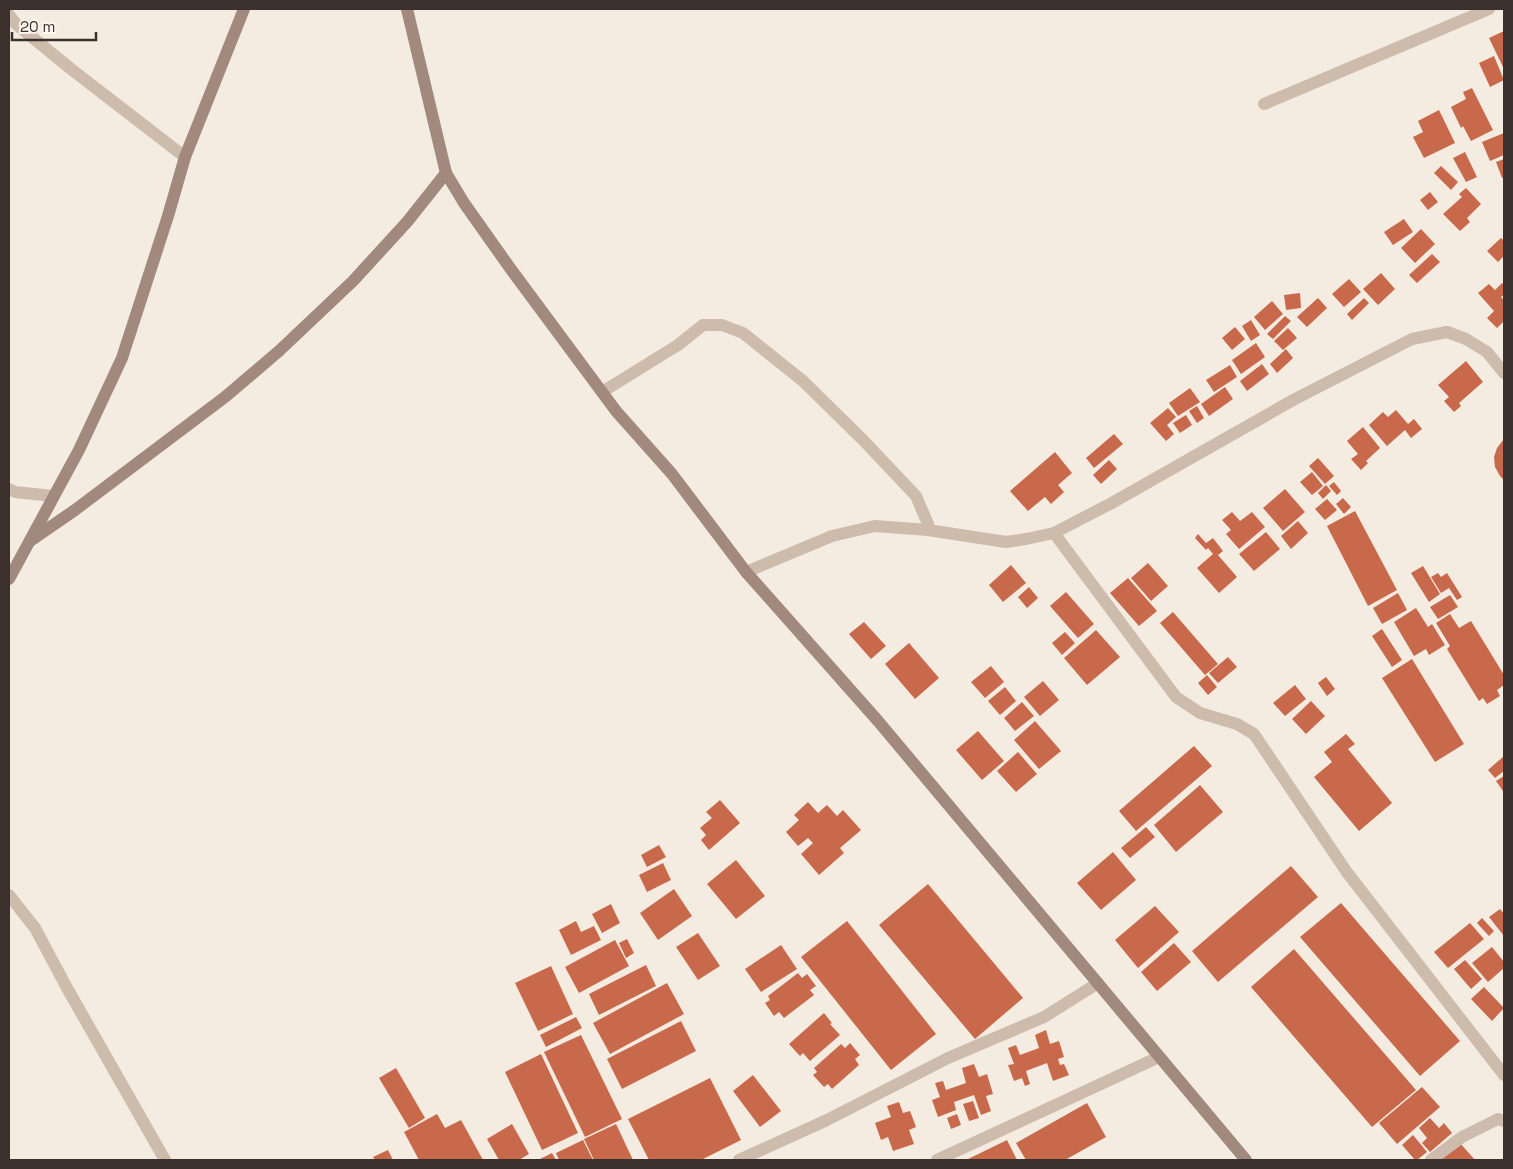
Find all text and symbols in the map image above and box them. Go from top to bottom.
scale bar [12,10,96,42]
text: 20 m [20,17,55,36]

